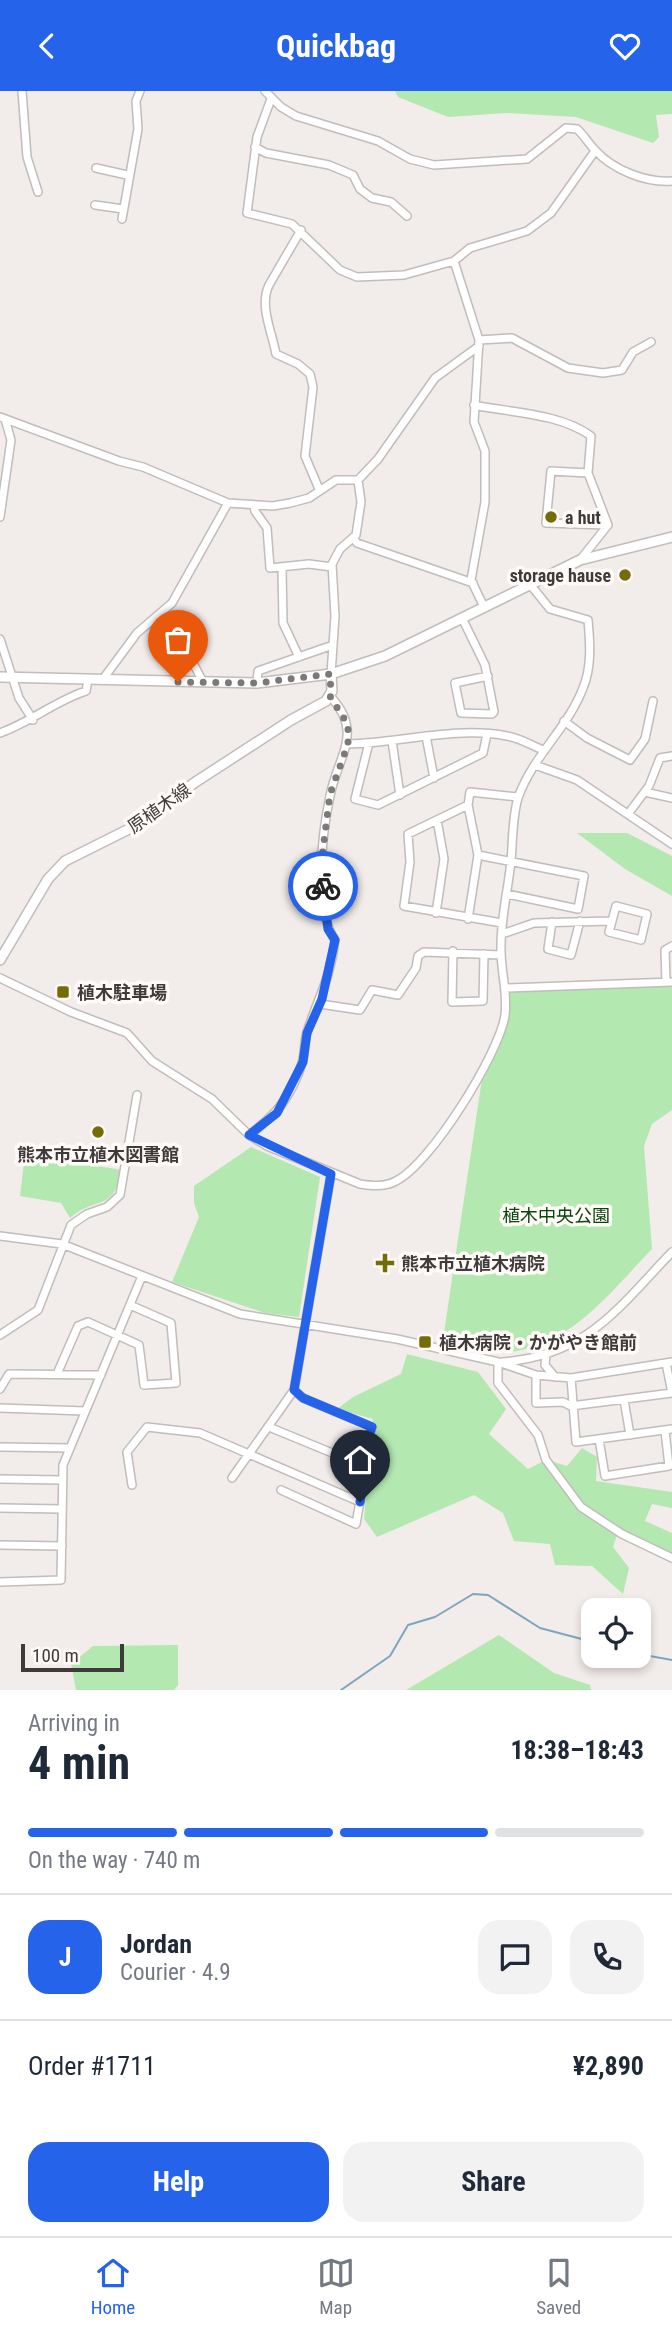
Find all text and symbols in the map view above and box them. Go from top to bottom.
icon: back [28,27,66,65]
text: Quickbag [276,27,396,65]
icon: heart [606,27,644,65]
place label: a hut [565,507,601,528]
marker: a hut [543,509,559,525]
place label: storage hause [510,565,611,586]
marker: storage hause [617,567,633,583]
pin [148,610,208,682]
icon: bag [159,621,197,659]
street label: 原植木線 [123,779,195,837]
courier [288,851,358,921]
icon: bike [304,867,342,905]
place label: 植木駐車場 [77,982,167,1003]
marker: 植木駐車場 [55,984,71,1000]
marker: 熊本市立植木図書館 [90,1124,106,1140]
place label: 熊本市立植木図書館 [17,1144,179,1165]
park label: 植木中央公園 [502,1205,610,1226]
marker: 熊本市立植木病院 [375,1253,395,1273]
place label: 熊本市立植木病院 [401,1253,545,1274]
place label: 植木病院・かがやき館前 [439,1332,637,1353]
marker: 植木病院・かがやき館前 [417,1334,433,1350]
pin [330,1430,390,1502]
icon: home [341,1441,379,1479]
map controls [581,1598,651,1668]
button: locate [581,1598,651,1668]
scale bar [21,1641,124,1673]
text: 100 m [32,1644,79,1667]
text: Arriving in [28,1710,120,1737]
text: 18:38–18:43 [510,1735,644,1765]
text: 4 min [28,1736,130,1790]
text: On the way · 740 m [28,1847,200,1874]
button: chat [478,1920,552,1994]
button: phone [570,1920,644,1994]
text: Jordan [120,1929,192,1959]
text: J [59,1942,71,1972]
text: Courier · 4.9 [120,1959,231,1986]
text: Order #1711 [28,2051,156,2081]
text: ¥2,890 [573,2051,644,2081]
button: Help [28,2142,329,2222]
button: Share [343,2142,644,2222]
tab: Home [91,2254,135,2319]
tab: Map [317,2254,355,2319]
tab: Saved [536,2254,581,2319]

